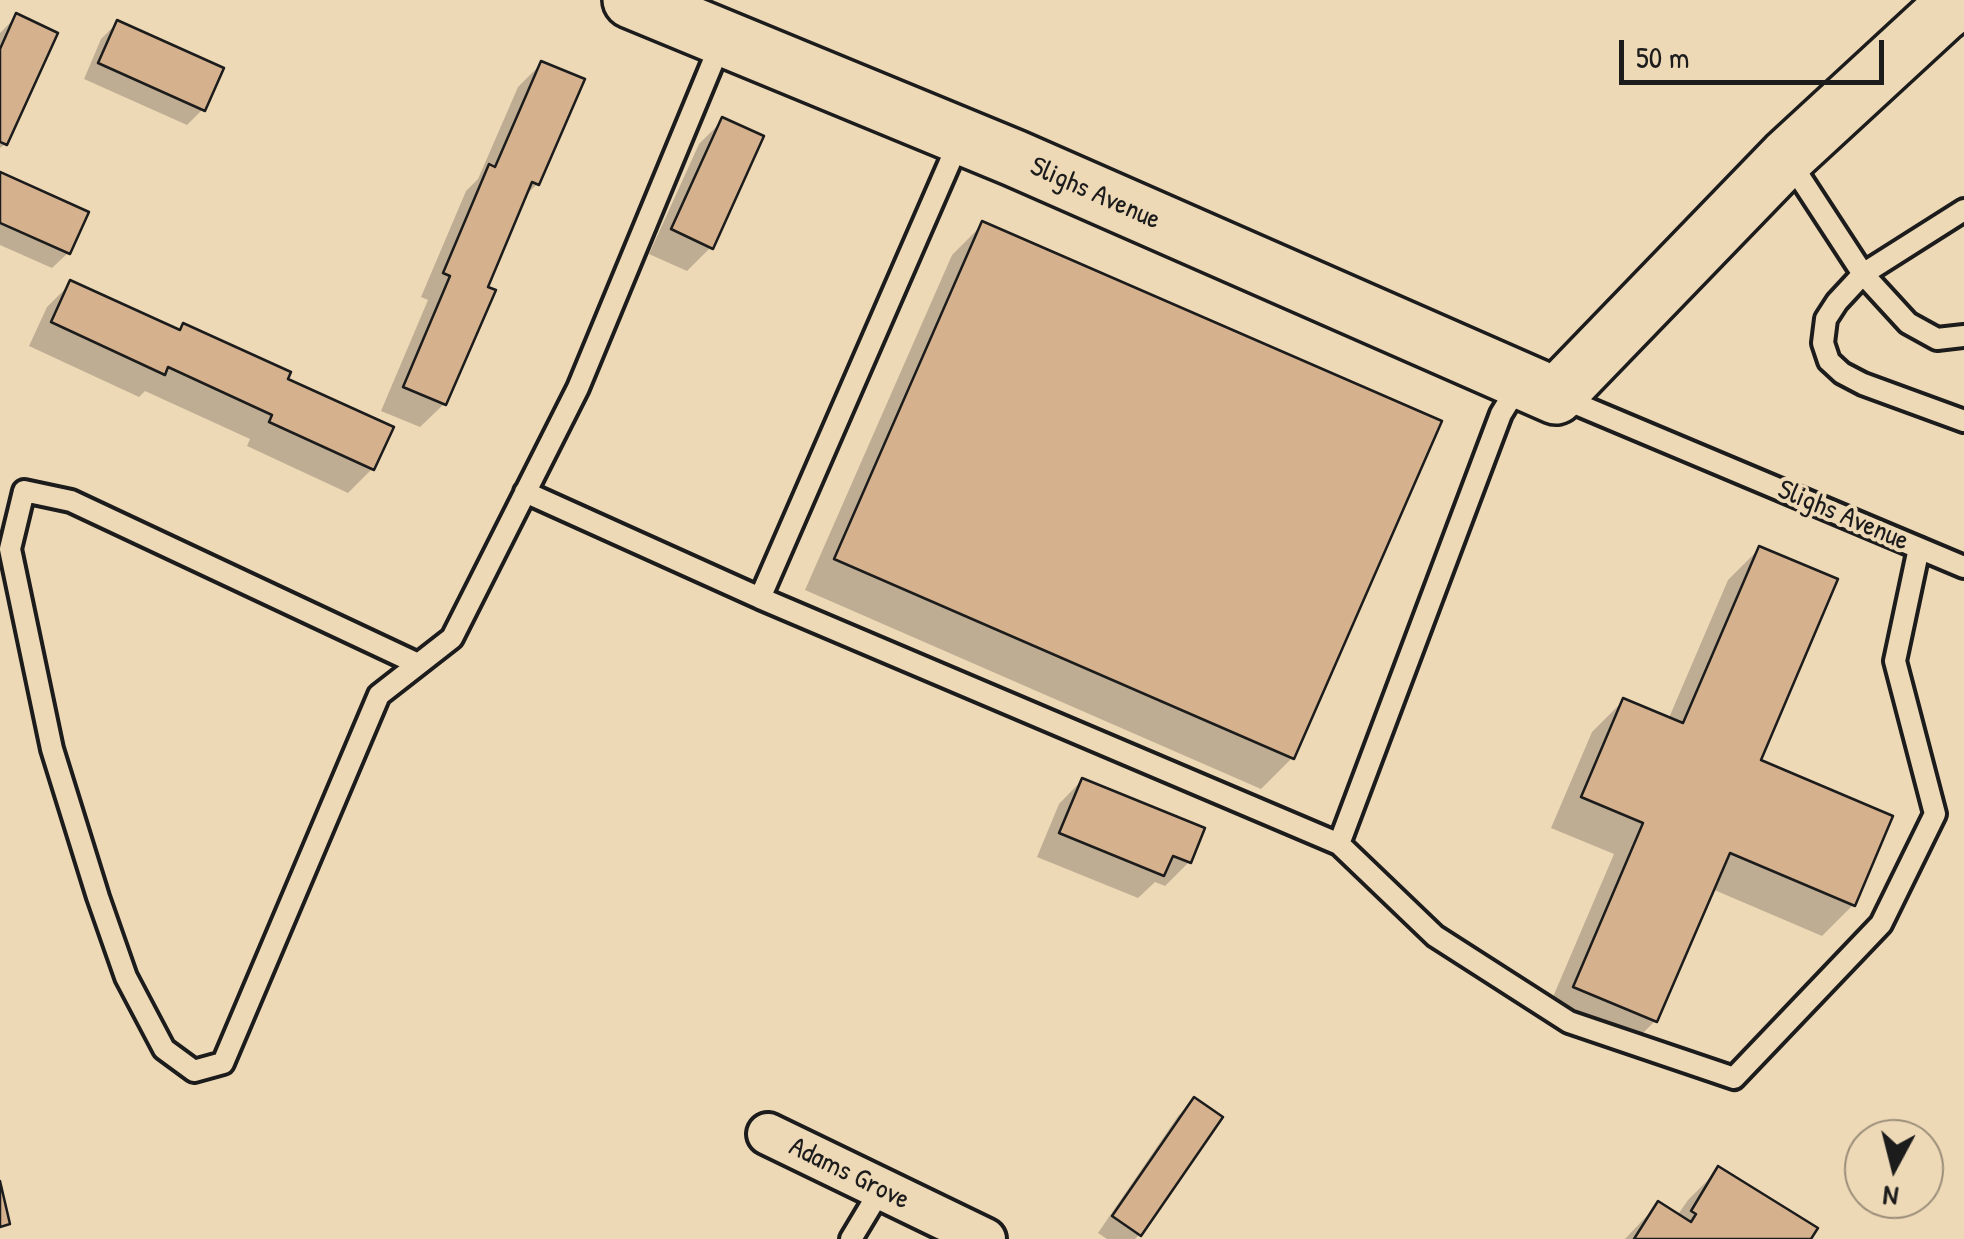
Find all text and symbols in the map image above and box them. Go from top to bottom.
scale bar [1624,20,1889,82]
text: 50 m [1636,37,1689,77]
street label: Slighs Avenue [1025,150,1165,238]
street label: Slighs Avenue [1772,473,1914,559]
north arrow [1844,1119,1944,1219]
street label: Adams Grove [783,1130,915,1218]
text: N [1881,1177,1900,1217]

